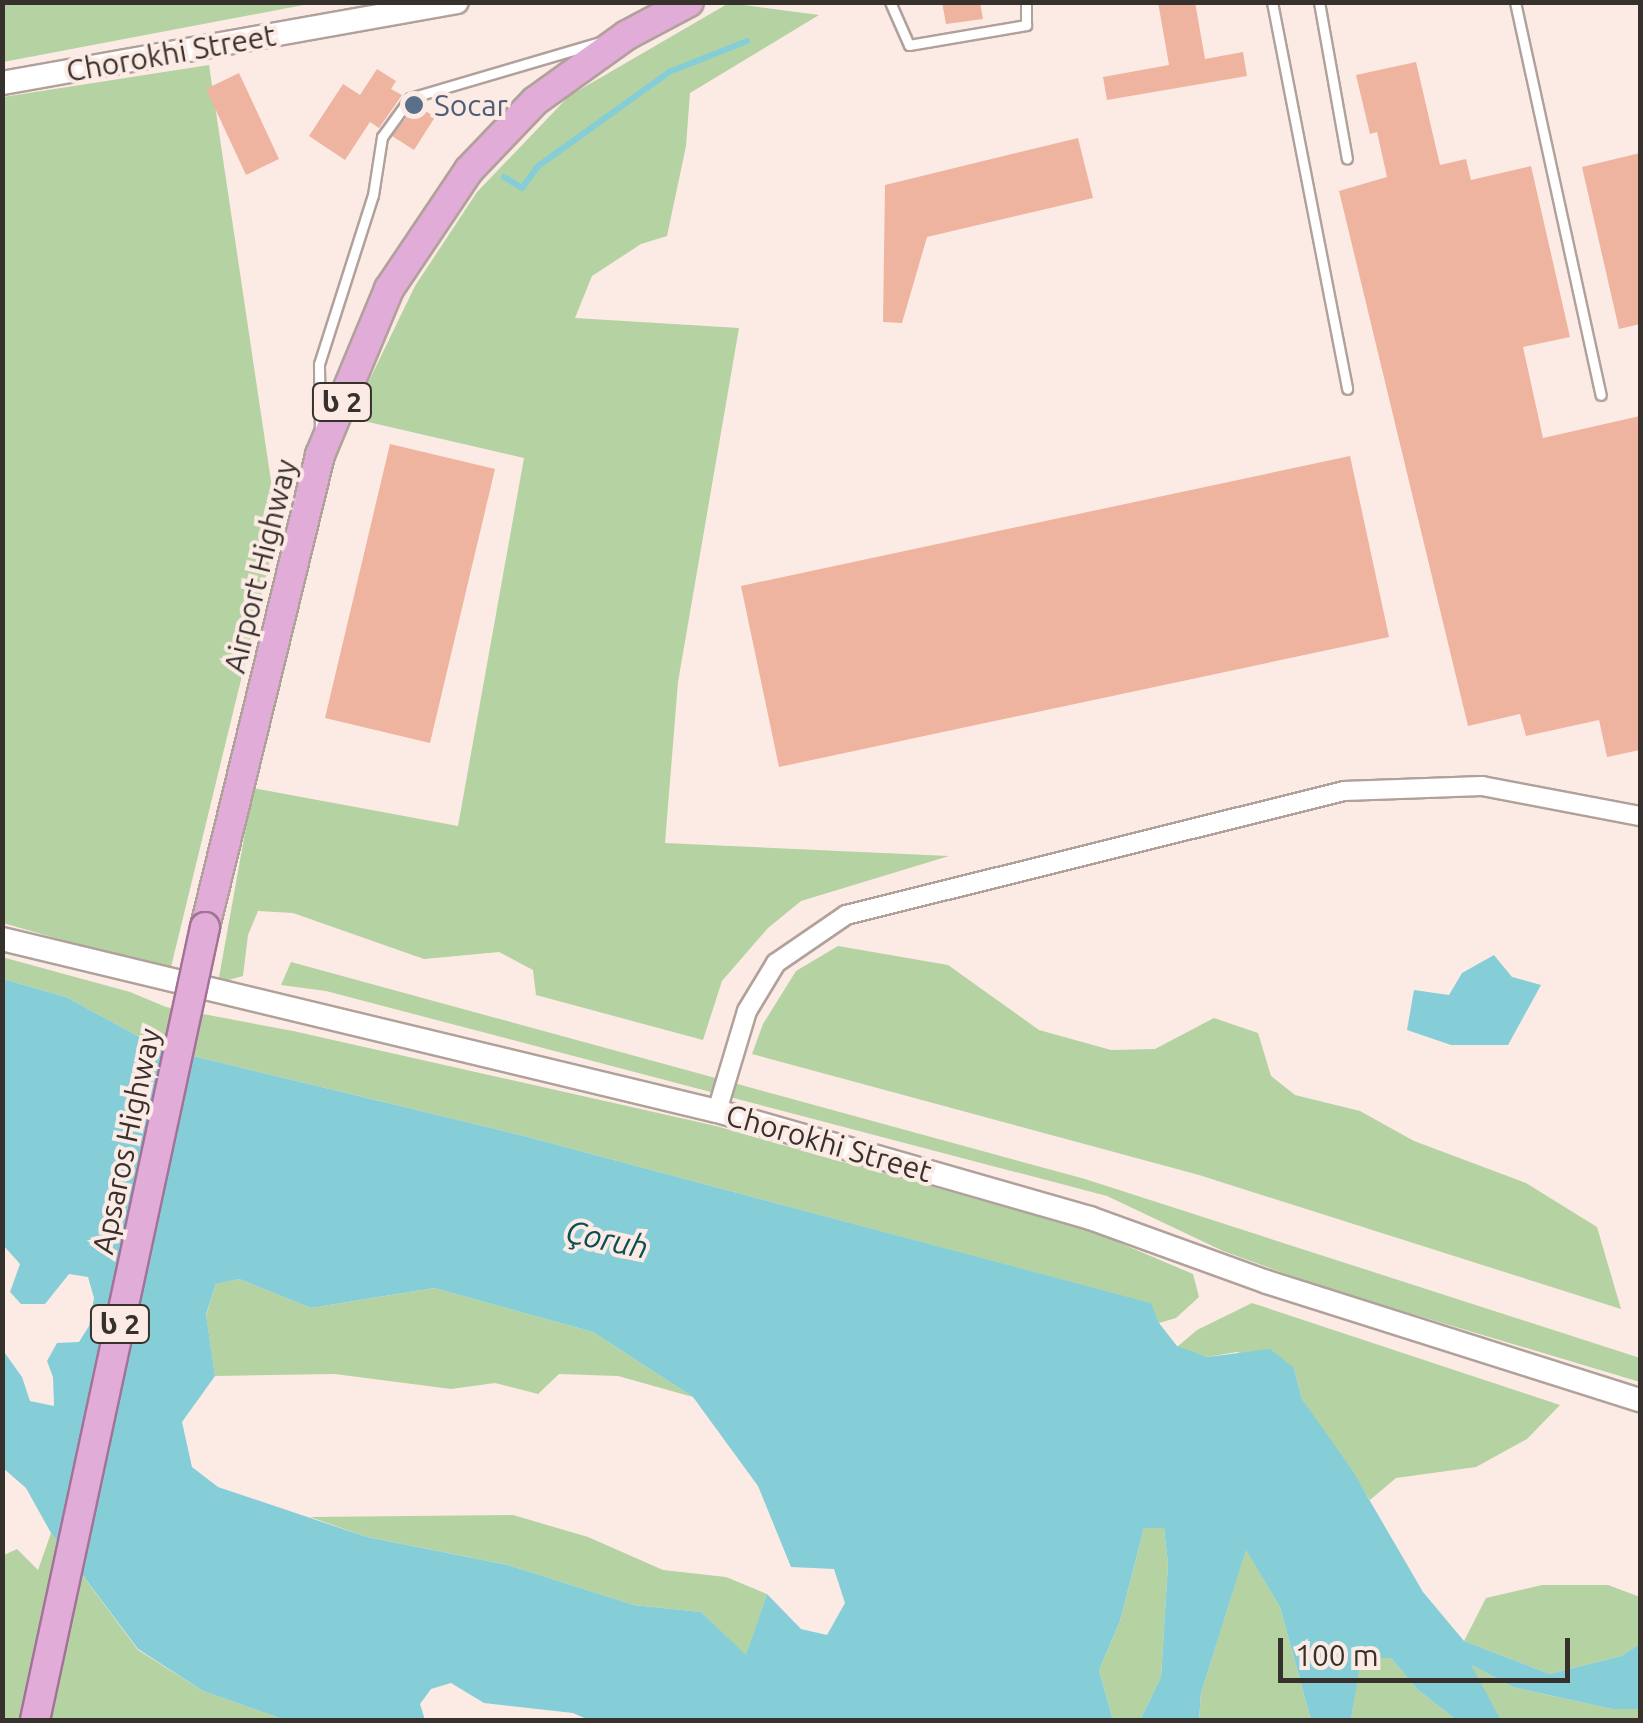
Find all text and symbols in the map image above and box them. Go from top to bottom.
street label: Chorokhi Street [63,17,279,89]
place label: Socar [434,87,508,123]
marker: Socar [403,94,425,116]
road number: ს 2 [310,379,374,425]
street label: Airport Highway [216,455,304,677]
street label: Apsaros Highway [84,1025,168,1257]
street label: Chorokhi Street [722,1096,936,1190]
water label: Çoruh [562,1212,652,1266]
road number: ს 2 [88,1301,152,1347]
scale bar [1283,1618,1576,1680]
text: 100 m [1295,1638,1379,1672]

